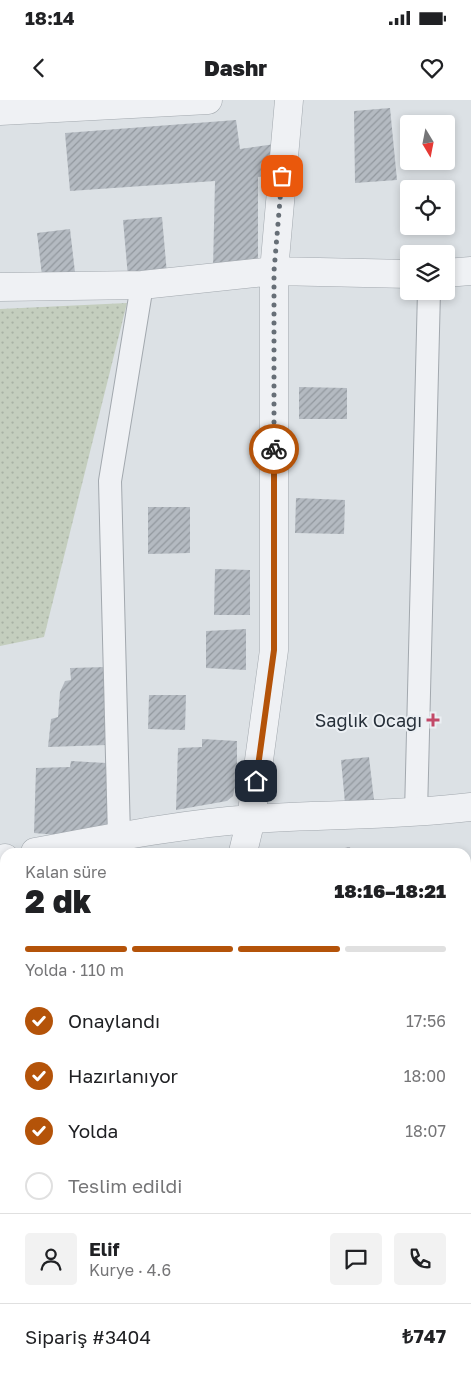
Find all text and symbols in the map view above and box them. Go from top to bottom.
text: 18:14 [25,6,75,29]
icon: back [25,54,53,82]
text: Dashr [204,54,267,81]
icon: heart [418,54,446,82]
north arrow [400,115,455,170]
map controls [400,115,455,300]
pin [261,155,303,197]
icon: bag [268,162,296,190]
button: locate [400,180,455,235]
button: layers [400,245,455,300]
courier [249,424,299,474]
icon: bike [260,435,288,463]
place label: Saglık Ocagı [315,709,422,731]
marker: Saglık Ocagı [426,713,440,727]
pin [235,760,277,802]
icon: home [242,767,270,795]
text: Kalan süre [25,862,106,882]
text: 18:16–18:21 [334,879,446,902]
text: 2 dk [25,882,91,920]
text: Yolda · 110 m [25,960,124,980]
icon: check [25,1007,53,1035]
text: Onaylandı [68,1009,160,1032]
text: 17:56 [406,1011,446,1031]
icon: check [25,1062,53,1090]
text: Hazırlanıyor [68,1064,178,1087]
text: 18:00 [404,1066,446,1086]
icon: check [25,1117,53,1145]
text: Yolda [68,1119,118,1142]
text: 18:07 [405,1121,446,1141]
text: Teslim edildi [68,1174,182,1197]
button: person [25,1233,77,1285]
button: chat [330,1233,382,1285]
button: phone [394,1233,446,1285]
text: Elif [89,1237,119,1260]
text: Kurye · 4.6 [89,1260,171,1280]
text: ₺747 [403,1324,446,1347]
text: Sipariş #3404 [25,1325,151,1348]

